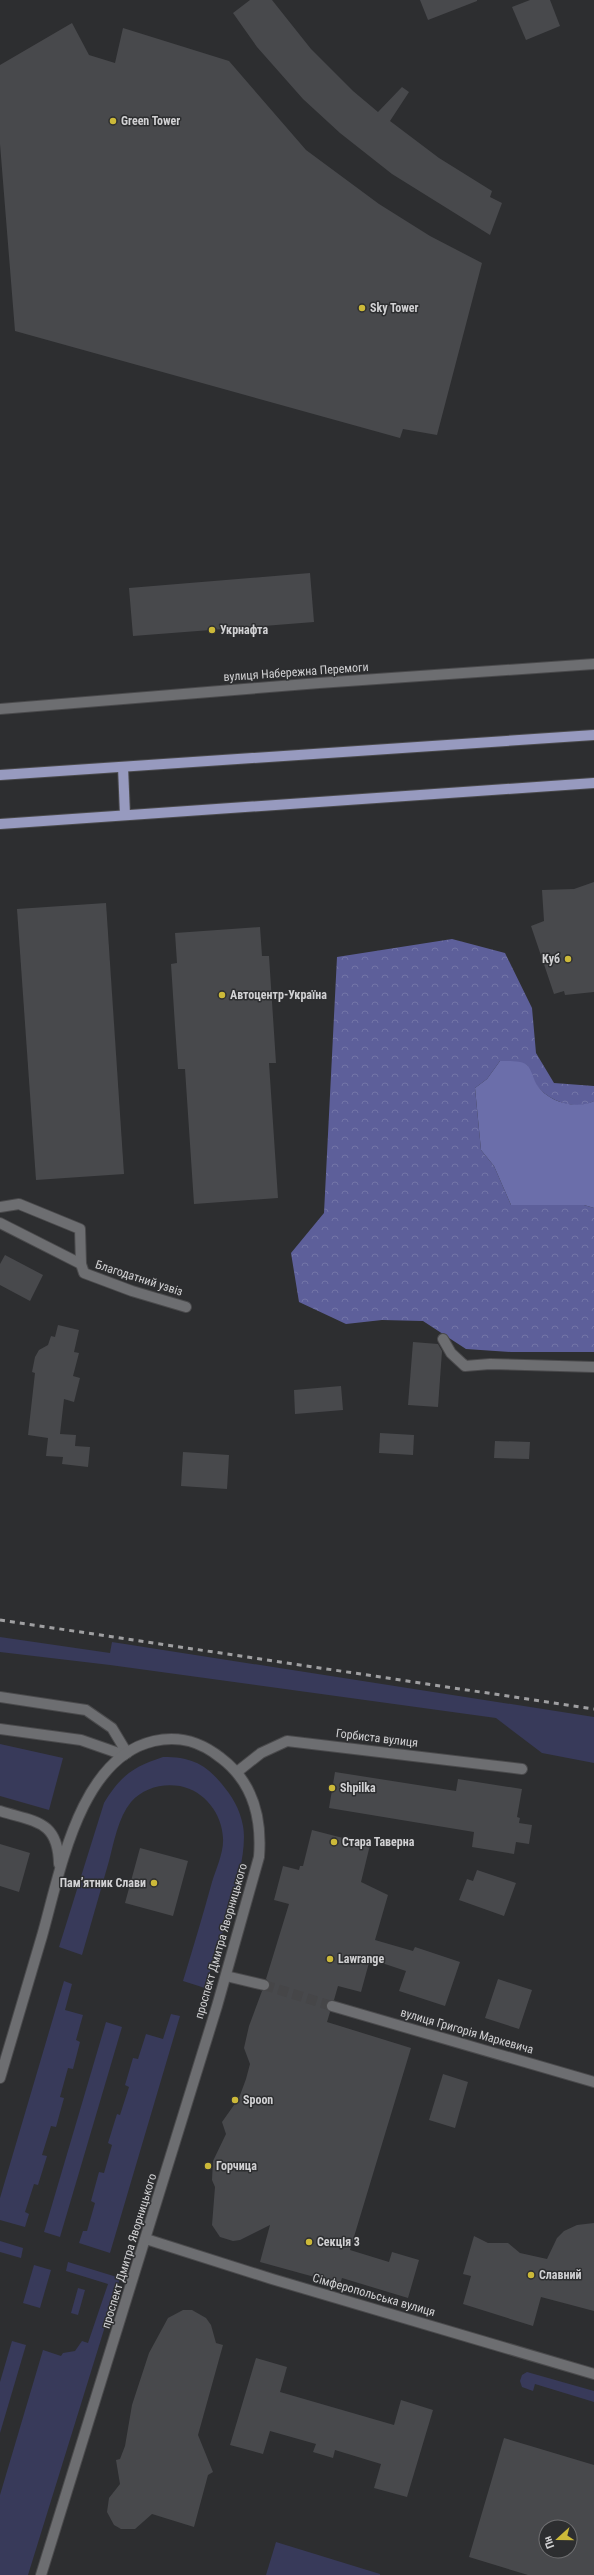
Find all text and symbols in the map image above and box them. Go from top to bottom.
place label: Green Tower [121,114,180,128]
marker: Green Tower [108,116,118,126]
place label: Sky Tower [370,301,419,315]
marker: Sky Tower [357,303,367,313]
place label: Укрнафта [220,623,268,637]
marker: Укрнафта [207,625,217,635]
street label: вулиця Набережна Перемоги [223,660,369,684]
place label: Куб [542,952,560,966]
marker: Куб [563,954,573,964]
place label: Автоцентр-Україна [230,988,327,1002]
marker: Автоцентр-Україна [217,990,227,1000]
street label: Благодатний узвіз [93,1257,185,1299]
street label: Горбиста вулиця [335,1726,419,1750]
place label: Shpilka [340,1781,376,1795]
marker: Shpilka [327,1783,337,1793]
place label: Стара Таверна [342,1835,415,1849]
marker: Стара Таверна [329,1837,339,1847]
street label: проспект Дмитра Яворницького [192,1862,250,2020]
place label: Пам’ятник Слави [60,1876,146,1890]
marker: Пам’ятник Слави [149,1878,159,1888]
place label: Lawrange [338,1952,384,1966]
marker: Lawrange [325,1954,335,1964]
street label: вулиця Григорія Маркевича [399,2005,535,2057]
place label: Spoon [243,2093,273,2107]
marker: Spoon [230,2095,240,2105]
place label: Горчица [216,2159,257,2173]
marker: Горчица [203,2161,213,2171]
street label: проспект Дмитра Яворницького [99,2172,159,2330]
place label: Секція 3 [317,2235,360,2249]
marker: Секція 3 [304,2237,314,2247]
place label: Славний [539,2268,581,2282]
marker: Славний [526,2270,536,2280]
street label: Сімферопольська вулиця [311,2271,437,2319]
north arrow [538,2519,578,2559]
text: Пн [541,2534,557,2550]

